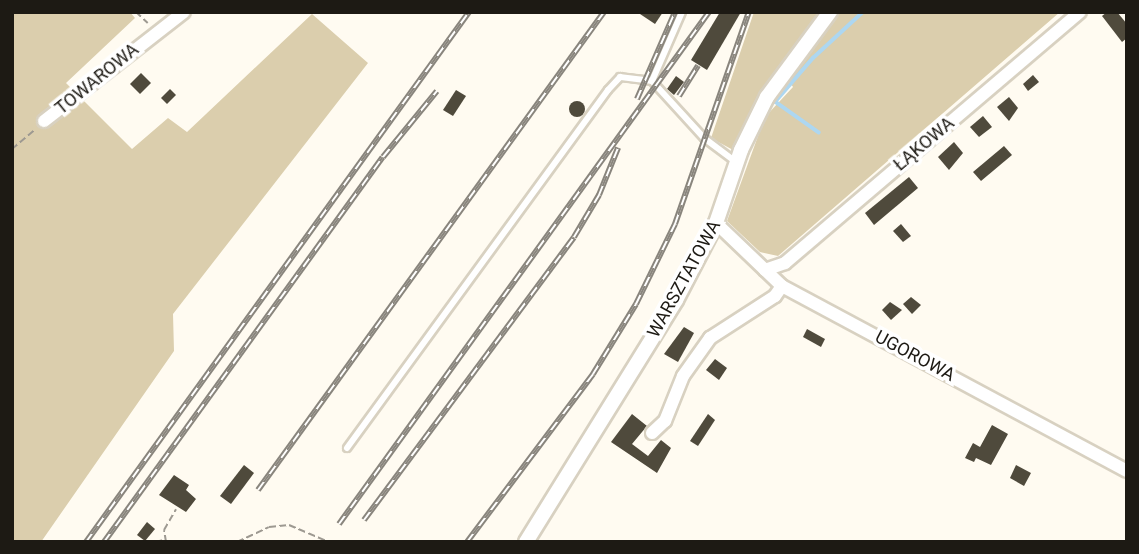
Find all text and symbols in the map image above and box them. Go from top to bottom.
street label: TOWAROWA [51,39,143,119]
street label: ŁĄKOWA [889,113,959,175]
street label: WARSZTATOWA [643,217,725,341]
street label: UGOROWA [871,326,959,386]

